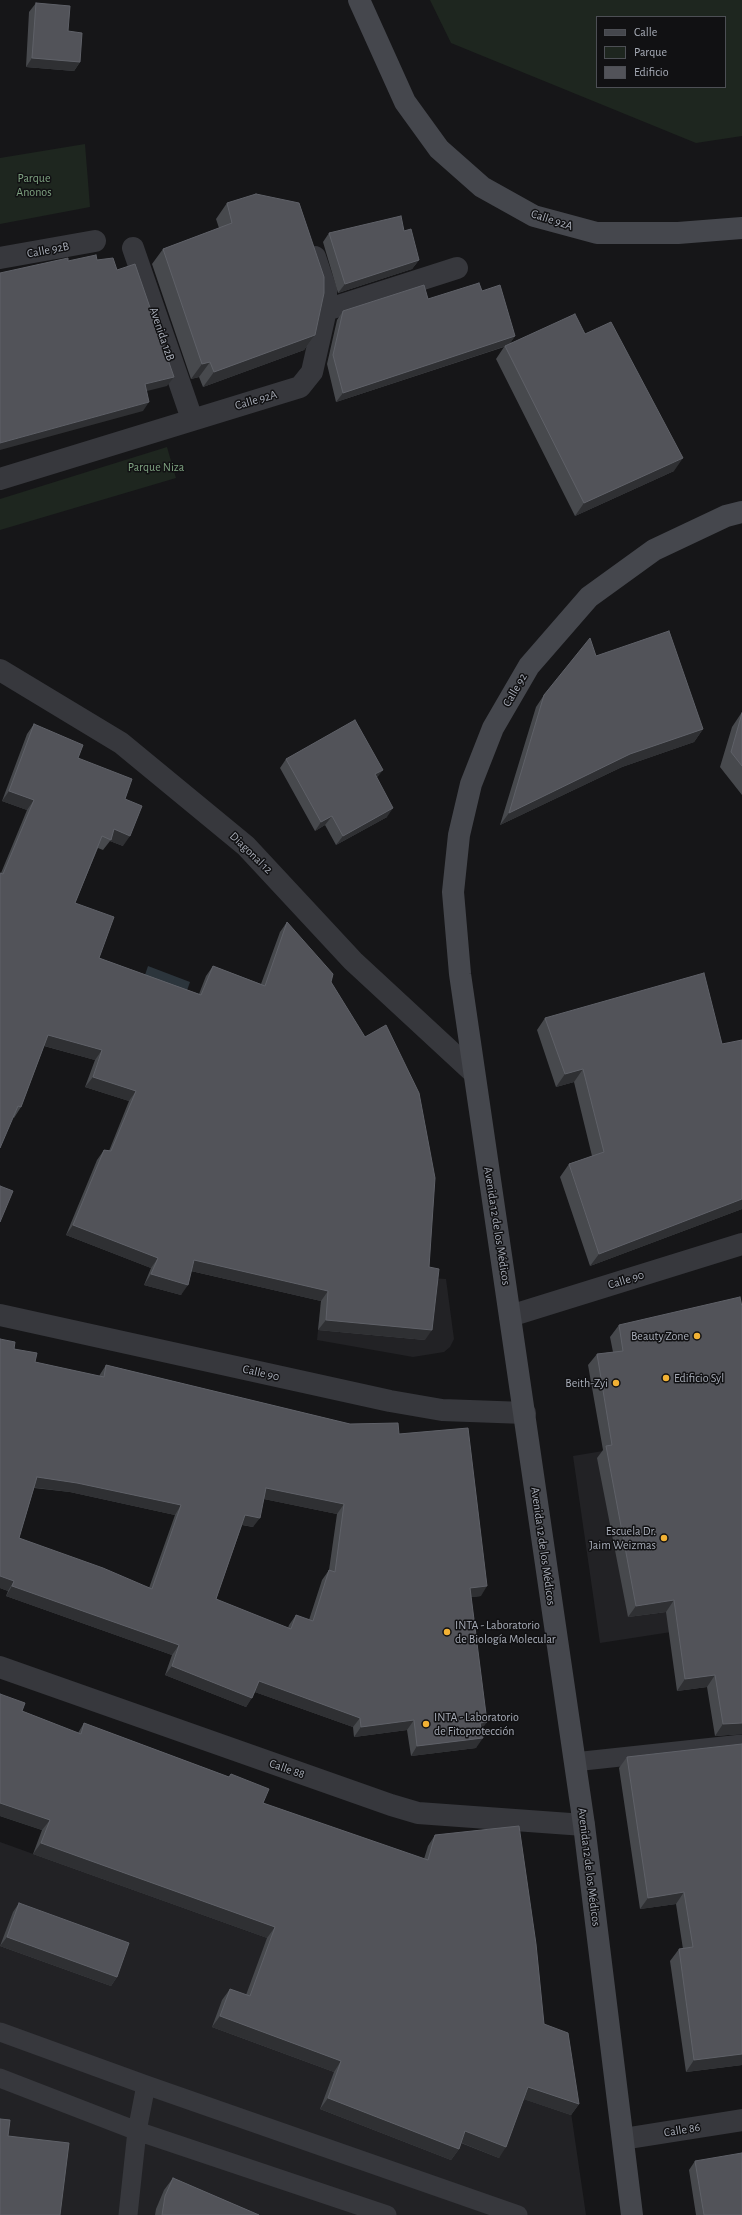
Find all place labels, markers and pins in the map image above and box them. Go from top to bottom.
place label: Beauty Zone [631,1329,689,1343]
marker: Beauty Zone [692,1331,702,1341]
place label: Edificio Syl [674,1371,724,1385]
marker: Edificio Syl [661,1373,671,1383]
place label: Beith-Zyi [565,1376,608,1390]
marker: Beith-Zyi [611,1378,621,1388]
place label: Escuela Dr. Jaim Weizmas [589,1524,656,1552]
marker: Escuela Dr. Jaim Weizmas [659,1533,669,1543]
place label: INTA - Laboratorio de Biología Molecular [455,1618,556,1646]
marker: INTA - Laboratorio de Biología Molecular [442,1627,452,1637]
place label: INTA - Laboratorio de Fitoprotección [434,1710,519,1738]
marker: INTA - Laboratorio de Fitoprotección [421,1719,431,1729]

